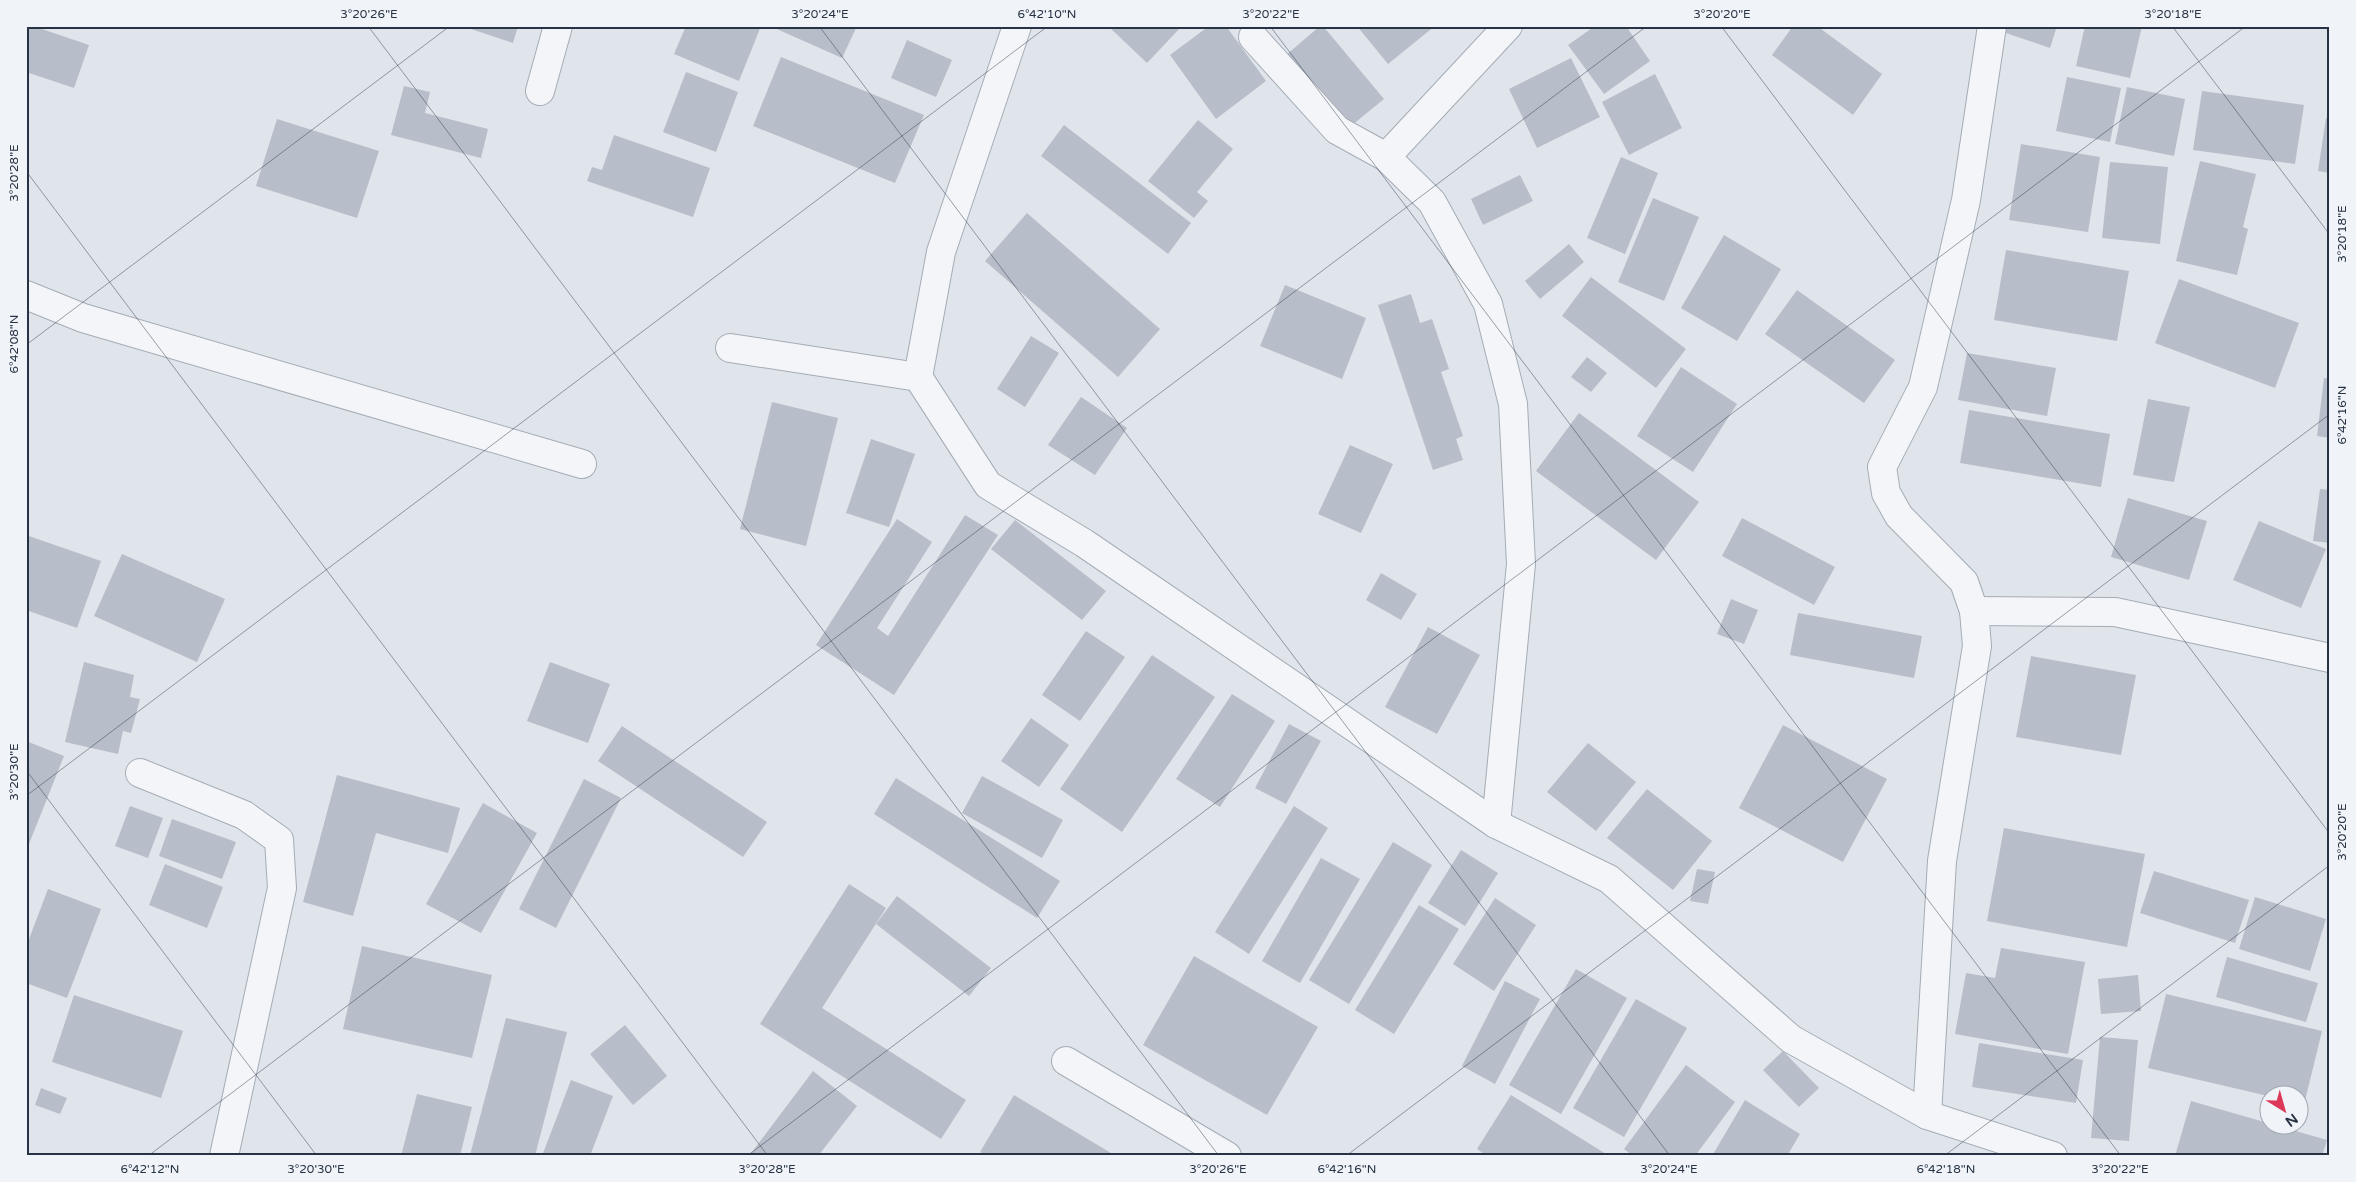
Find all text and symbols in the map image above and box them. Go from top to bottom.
text: 3°20'26"E [340,7,398,21]
text: 3°20'24"E [791,7,849,21]
text: 6°42'10"N [1018,7,1076,21]
text: 3°20'22"E [1242,7,1300,21]
text: 3°20'20"E [1693,7,1751,21]
text: 3°20'18"E [2144,7,2202,21]
text: 3°20'28"E [7,144,21,202]
text: 3°20'18"E [2335,205,2349,263]
text: 6°42'08"N [7,315,21,373]
text: 6°42'16"N [2335,386,2349,444]
text: 3°20'30"E [7,743,21,801]
text: 3°20'20"E [2335,803,2349,861]
north arrow [2258,1084,2308,1134]
text: N [2282,1110,2301,1130]
text: 6°42'12"N [121,1162,179,1176]
text: 3°20'30"E [287,1162,345,1176]
text: 3°20'28"E [738,1162,796,1176]
text: 3°20'26"E [1189,1162,1247,1176]
text: 6°42'16"N [1318,1162,1376,1176]
text: 3°20'24"E [1640,1162,1698,1176]
text: 6°42'18"N [1917,1162,1975,1176]
text: 3°20'22"E [2091,1162,2149,1176]

